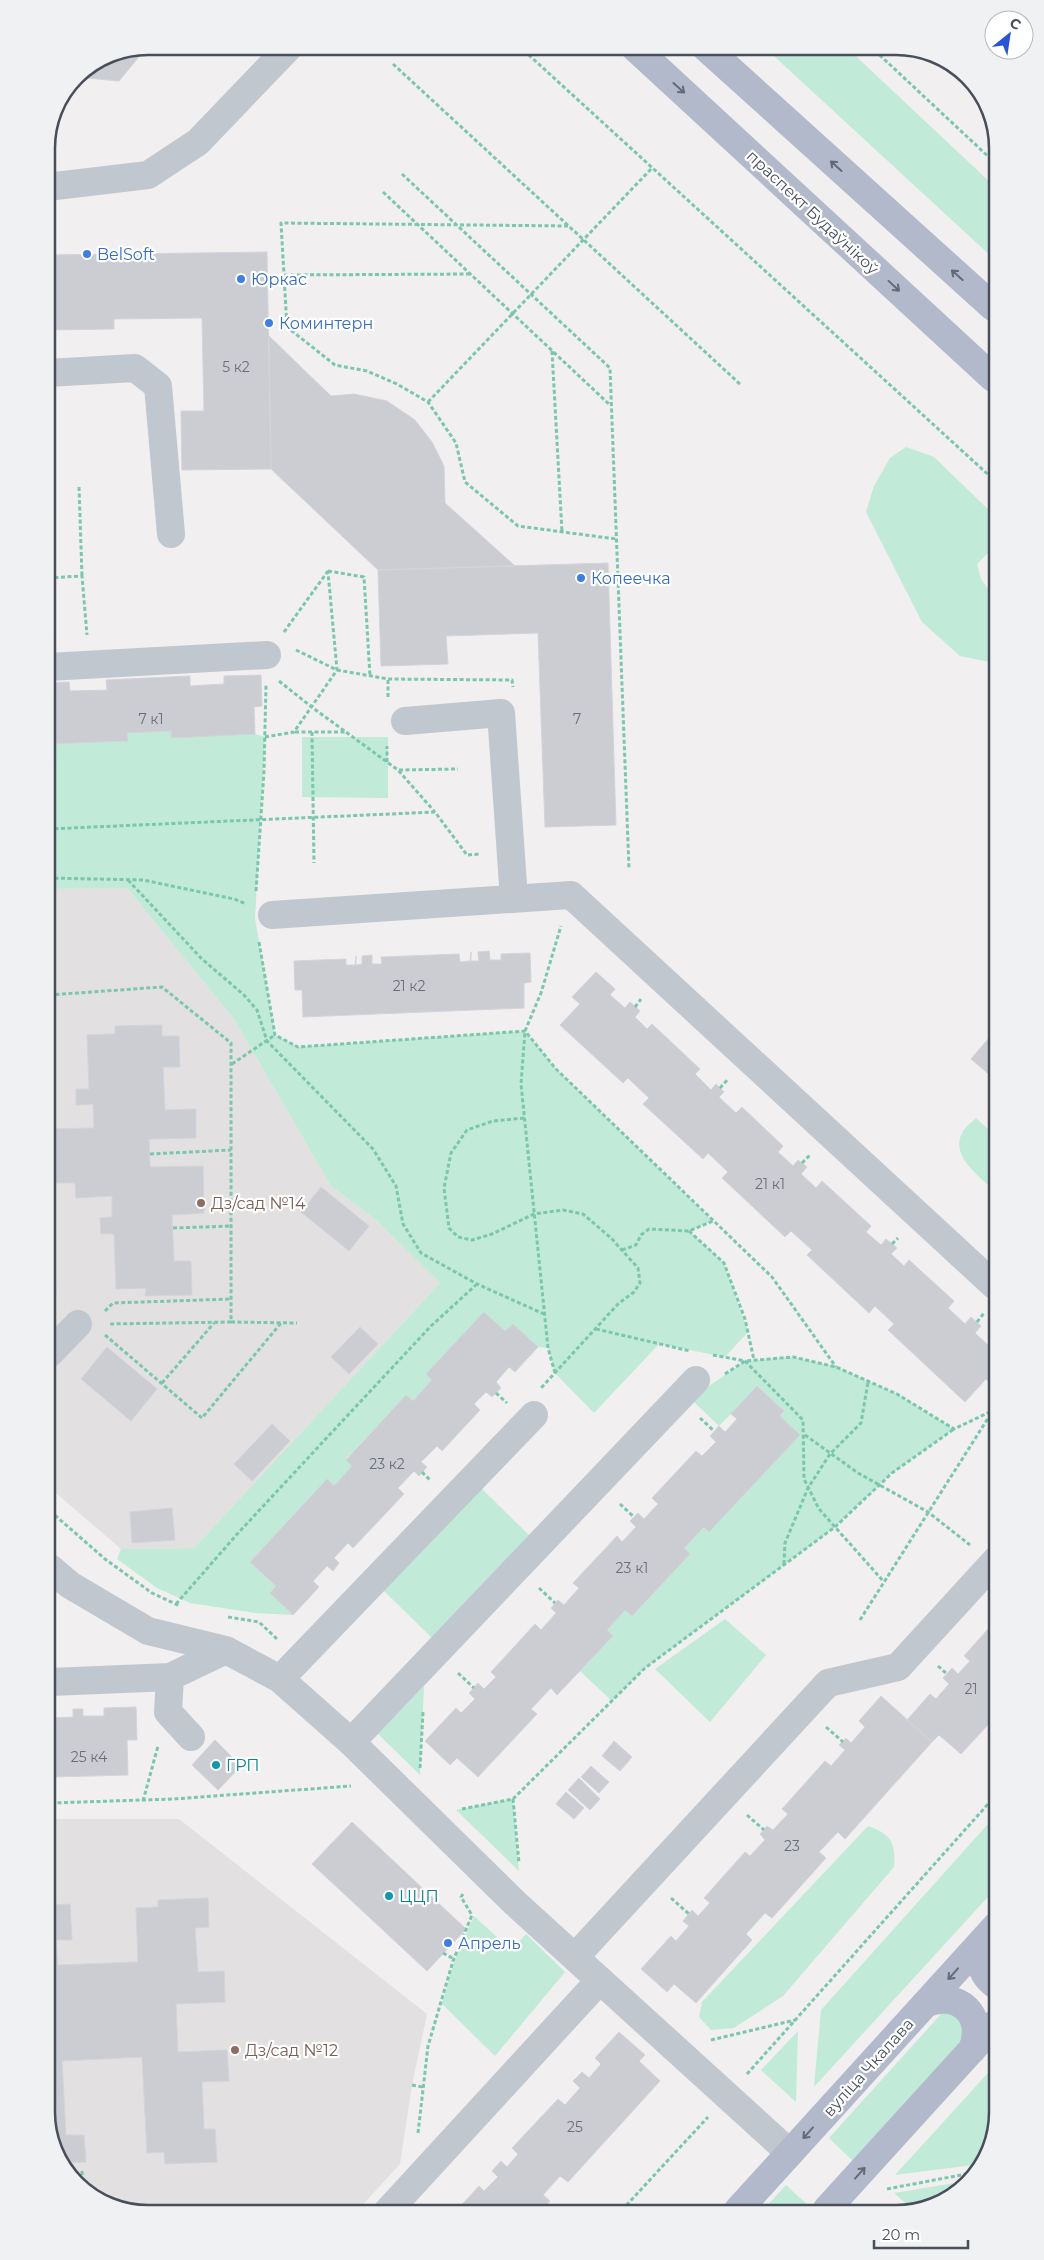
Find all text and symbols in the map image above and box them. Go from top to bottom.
north arrow [984,10,1034,60]
text: С [1007,13,1024,34]
one-way arrow [673,83,686,94]
street label: праспект Будаўнікоў [743,146,883,278]
one-way arrow [830,160,843,172]
place label: BelSoft [97,245,155,264]
marker: BelSoft [81,248,93,260]
one-way arrow [950,269,963,281]
place label: Юркас [251,270,307,289]
marker: Юркас [235,273,247,285]
one-way arrow [887,280,900,292]
place label: Коминтерн [279,314,373,333]
marker: Коминтерн [263,317,275,329]
house number: 5 к2 [222,358,250,376]
place label: Копеечка [591,569,671,588]
marker: Копеечка [575,572,587,584]
house number: 7 к1 [138,710,164,728]
house number: 7 [573,710,581,728]
house number: 21 к2 [393,977,425,995]
house number: 21 к1 [755,1175,785,1193]
place label: Дз/сад №14 [211,1194,306,1213]
marker: Дз/сад №14 [195,1197,207,1209]
house number: 23 к2 [369,1455,405,1473]
house number: 23 к1 [616,1559,648,1577]
house number: 21 [964,1680,978,1698]
house number: 25 к4 [71,1748,108,1766]
place label: ГРП [226,1756,260,1775]
marker: ГРП [210,1759,222,1771]
house number: 23 [784,1837,800,1855]
place label: ЦЦП [399,1887,439,1906]
marker: ЦЦП [383,1890,395,1902]
place label: Апрель [458,1934,521,1953]
marker: Апрель [442,1937,454,1949]
one-way arrow [947,1967,958,1980]
street label: вуліца Чкалава [819,2014,917,2120]
place label: Дз/сад №12 [245,2041,338,2060]
marker: Дз/сад №12 [229,2044,241,2056]
house number: 25 [567,2118,583,2136]
one-way arrow [802,2127,814,2140]
one-way arrow [854,2166,866,2179]
scale bar [874,2218,968,2250]
text: 20 m [882,2225,920,2244]

